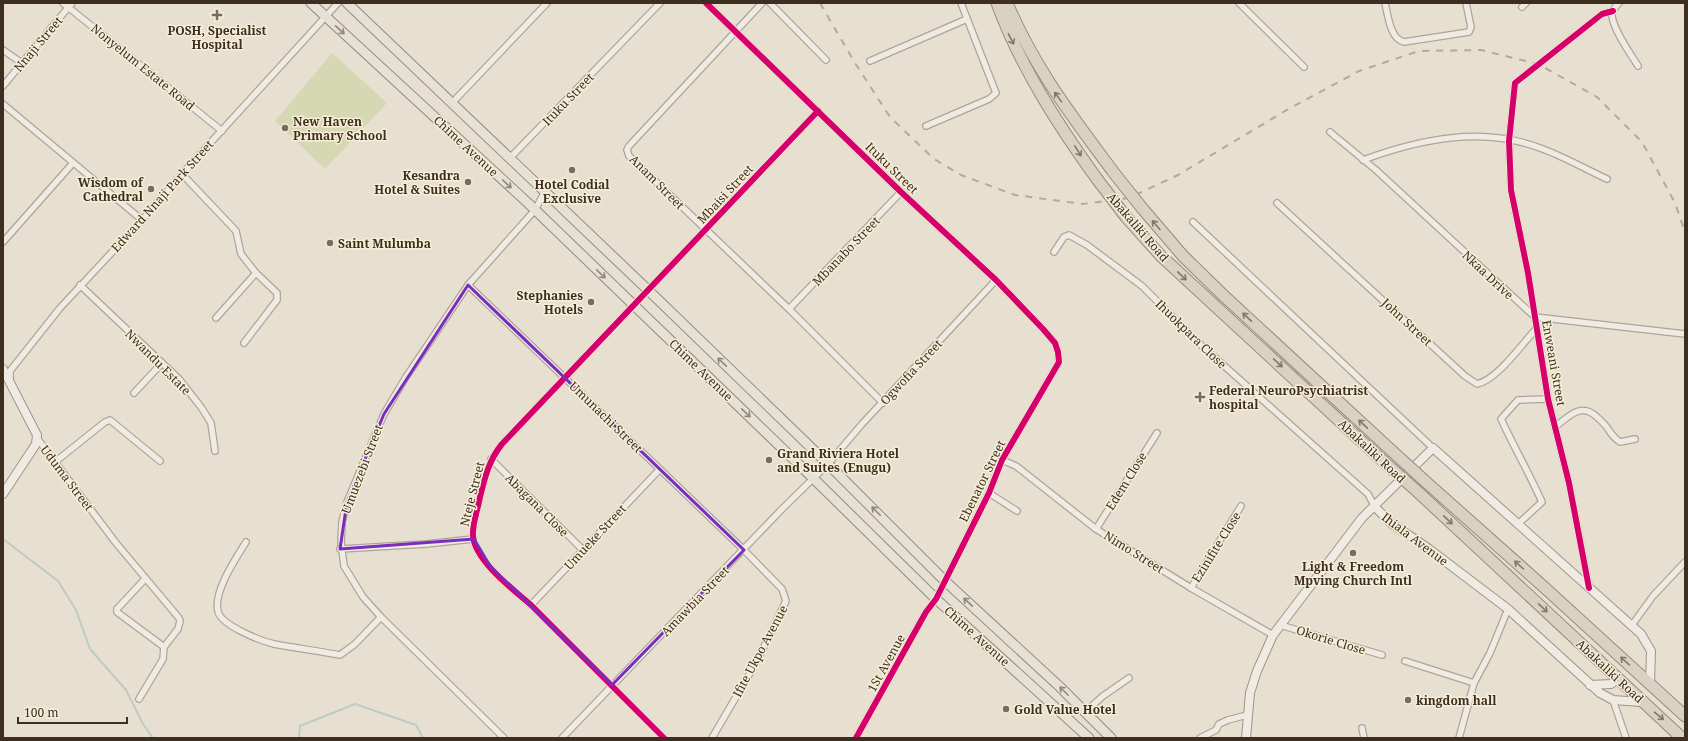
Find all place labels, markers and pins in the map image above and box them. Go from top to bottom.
marker: POSH, Specialist Hospital [211,9,223,21]
place label: POSH, Specialist Hospital [168,22,267,53]
place label: New Haven Primary School [293,113,388,144]
marker: New Haven Primary School [280,123,290,133]
marker: Hotel Codial Exclusive [567,165,577,175]
place label: Kesandra Hotel & Suites [374,167,460,198]
place label: Wisdom of Cathedral [78,174,144,205]
place label: Hotel Codial Exclusive [534,176,610,207]
marker: Kesandra Hotel & Suites [463,177,473,187]
marker: Wisdom of Cathedral [146,184,156,194]
place label: Saint Mulumba [338,235,431,252]
marker: Saint Mulumba [325,238,335,248]
place label: Stephanies Hotels [517,287,583,318]
marker: Stephanies Hotels [586,297,596,307]
place label: Federal NeuroPsychiatrist hospital [1209,382,1368,413]
marker: Federal NeuroPsychiatrist hospital [1194,391,1206,403]
place label: Grand Riviera Hotel and Suites (Enugu) [777,445,900,476]
marker: Grand Riviera Hotel and Suites (Enugu) [764,455,774,465]
marker: Light & Freedom Mpving Church Intl [1348,548,1358,558]
place label: Light & Freedom Mpving Church Intl [1294,558,1413,589]
place label: kingdom hall [1416,692,1497,709]
marker: kingdom hall [1403,695,1413,705]
place label: Gold Value Hotel [1014,701,1117,718]
marker: Gold Value Hotel [1001,704,1011,714]

